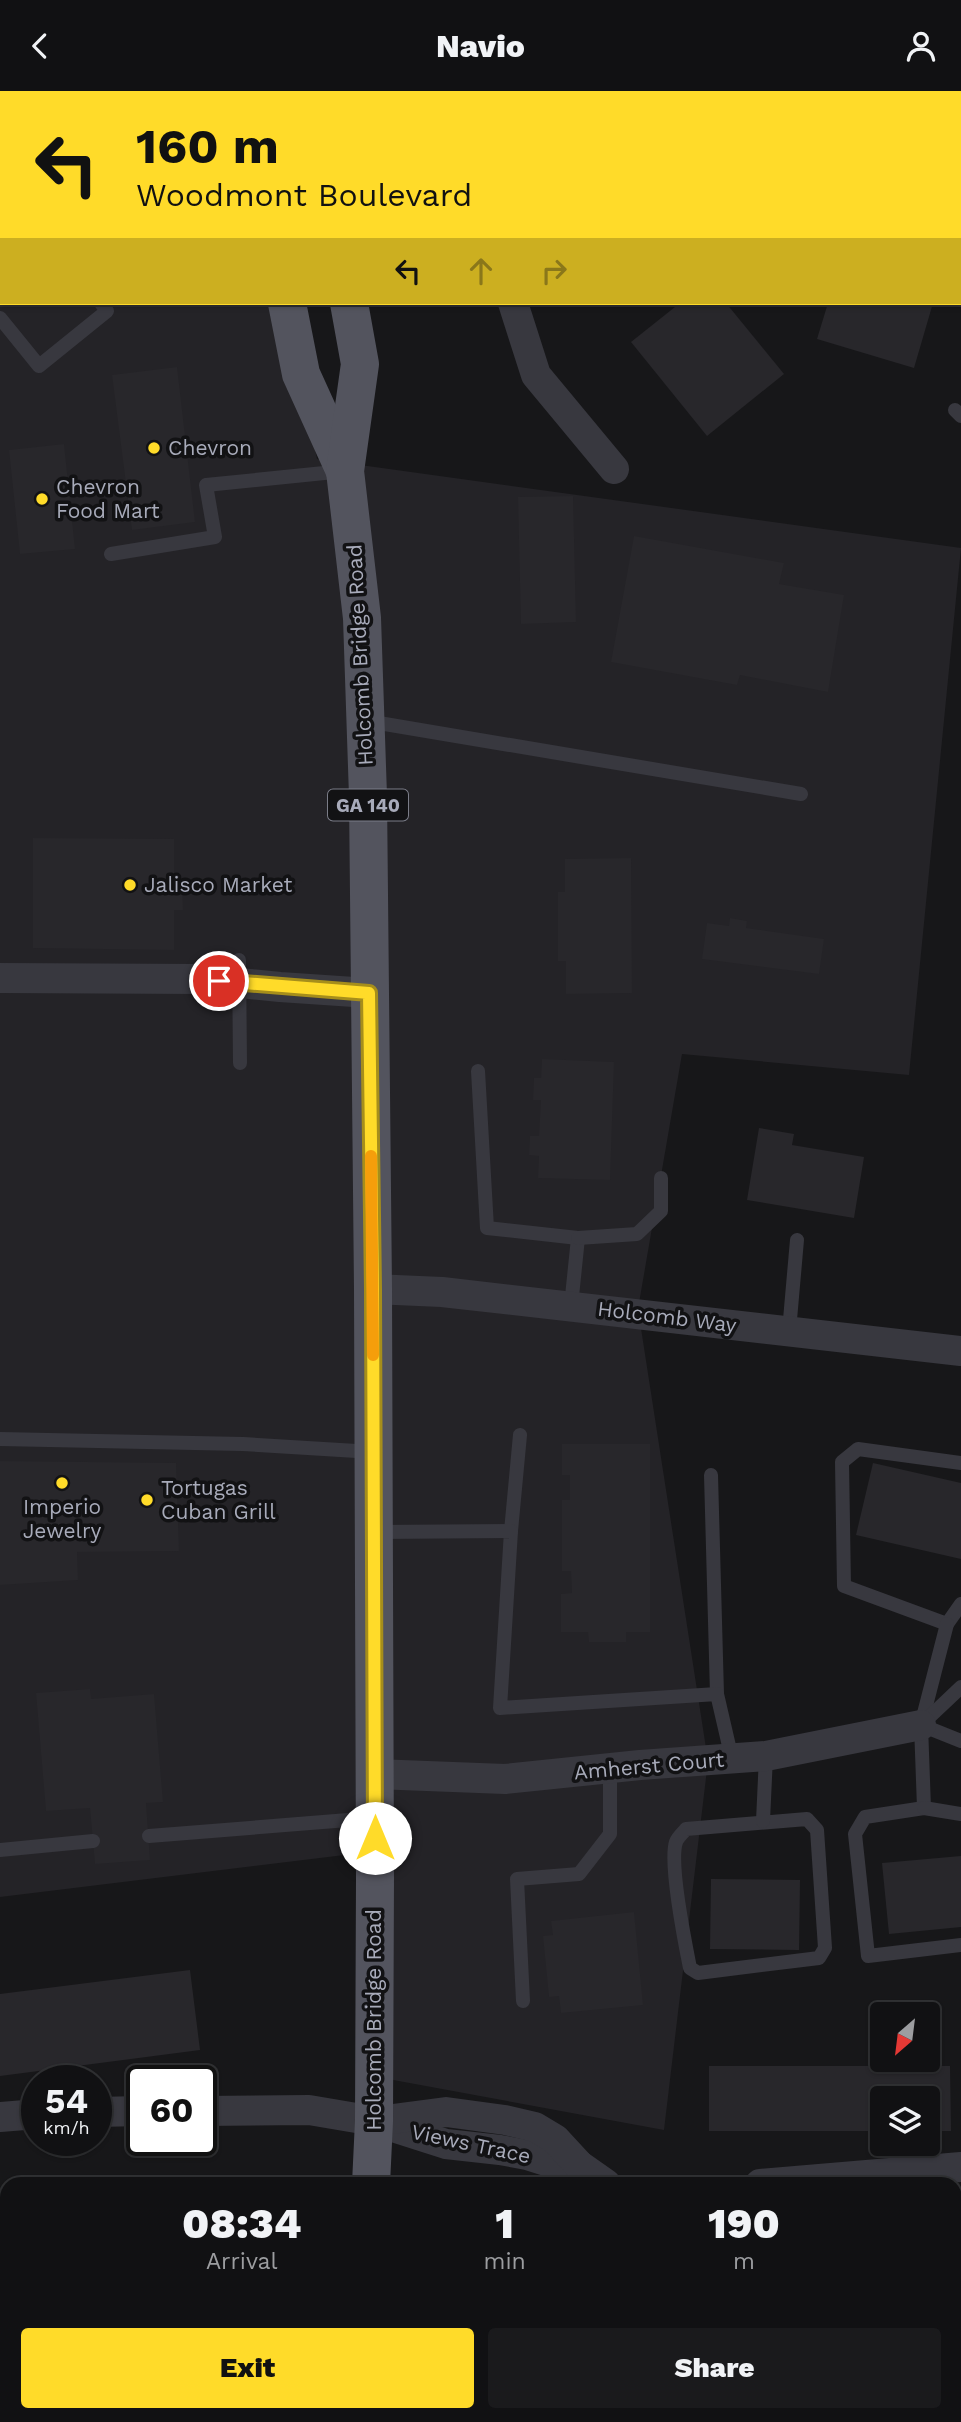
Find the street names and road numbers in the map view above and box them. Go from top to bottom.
street label: Holcomb Bridge Road [341,544,378,766]
road number: GA 140 [328,789,408,821]
street label: Holcomb Way [596,1296,738,1337]
street label: Amherst Court [573,1746,725,1785]
street label: Holcomb Bridge Road [361,1909,386,2131]
street label: Views Trace [409,2119,533,2168]

